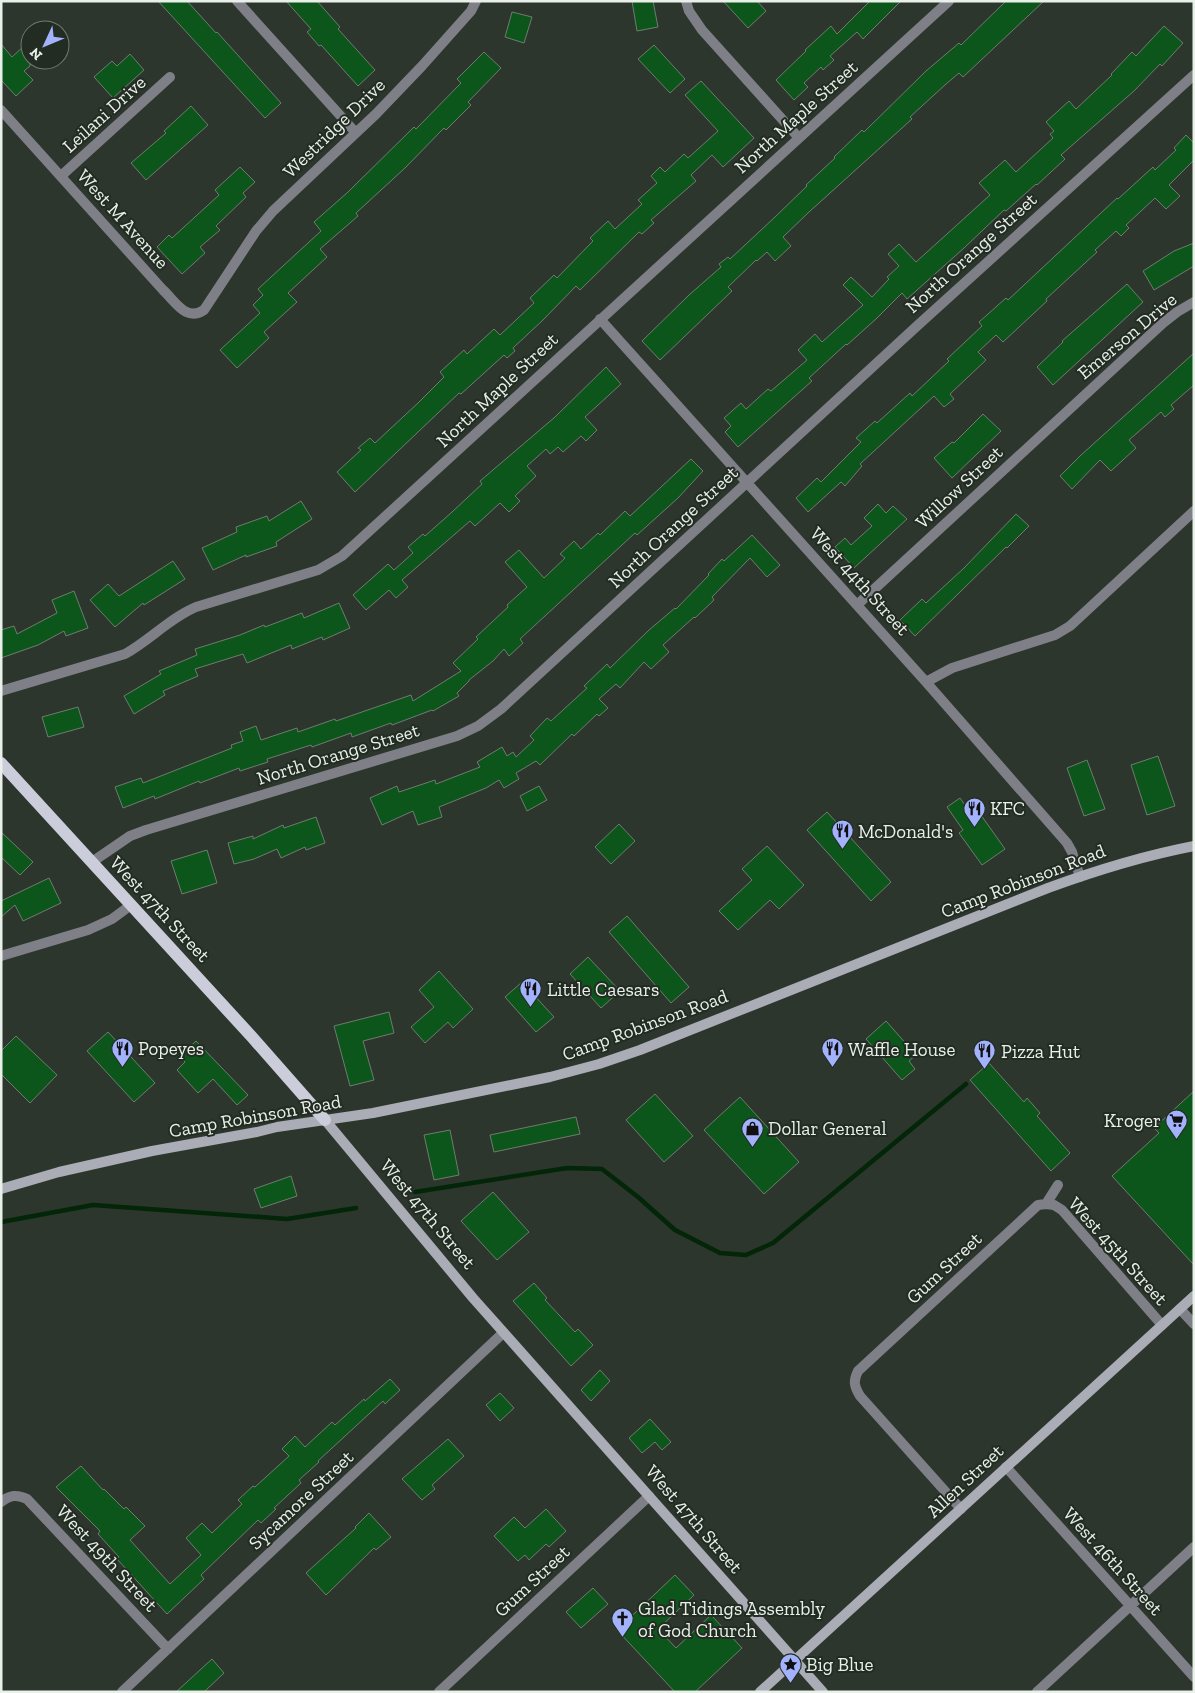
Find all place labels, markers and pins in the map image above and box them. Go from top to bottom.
restaurant icon: KFC [962,796,986,827]
place label: KFC [990,797,1025,820]
restaurant icon: McDonald's [830,819,854,850]
place label: McDonald's [858,820,953,843]
restaurant icon: Little Caesars [519,977,543,1008]
place label: Little Caesars [547,978,659,1001]
restaurant icon: Popeyes [110,1036,134,1067]
place label: Popeyes [138,1037,204,1060]
restaurant icon: Waffle House [820,1037,844,1068]
place label: Waffle House [848,1038,955,1061]
restaurant icon: Pizza Hut [973,1039,997,1070]
place label: Pizza Hut [1001,1040,1080,1063]
supermarket icon: Kroger [1165,1108,1189,1139]
place label: Kroger [1104,1109,1161,1132]
shop icon: Dollar General [740,1116,764,1147]
place label: Dollar General [768,1117,887,1140]
place label: Glad Tidings Assembly of God Church [638,1597,825,1642]
church icon: Glad Tidings Assembly of God Church [610,1607,634,1638]
place icon: Big Blue [778,1652,802,1683]
place label: Big Blue [806,1653,874,1676]

